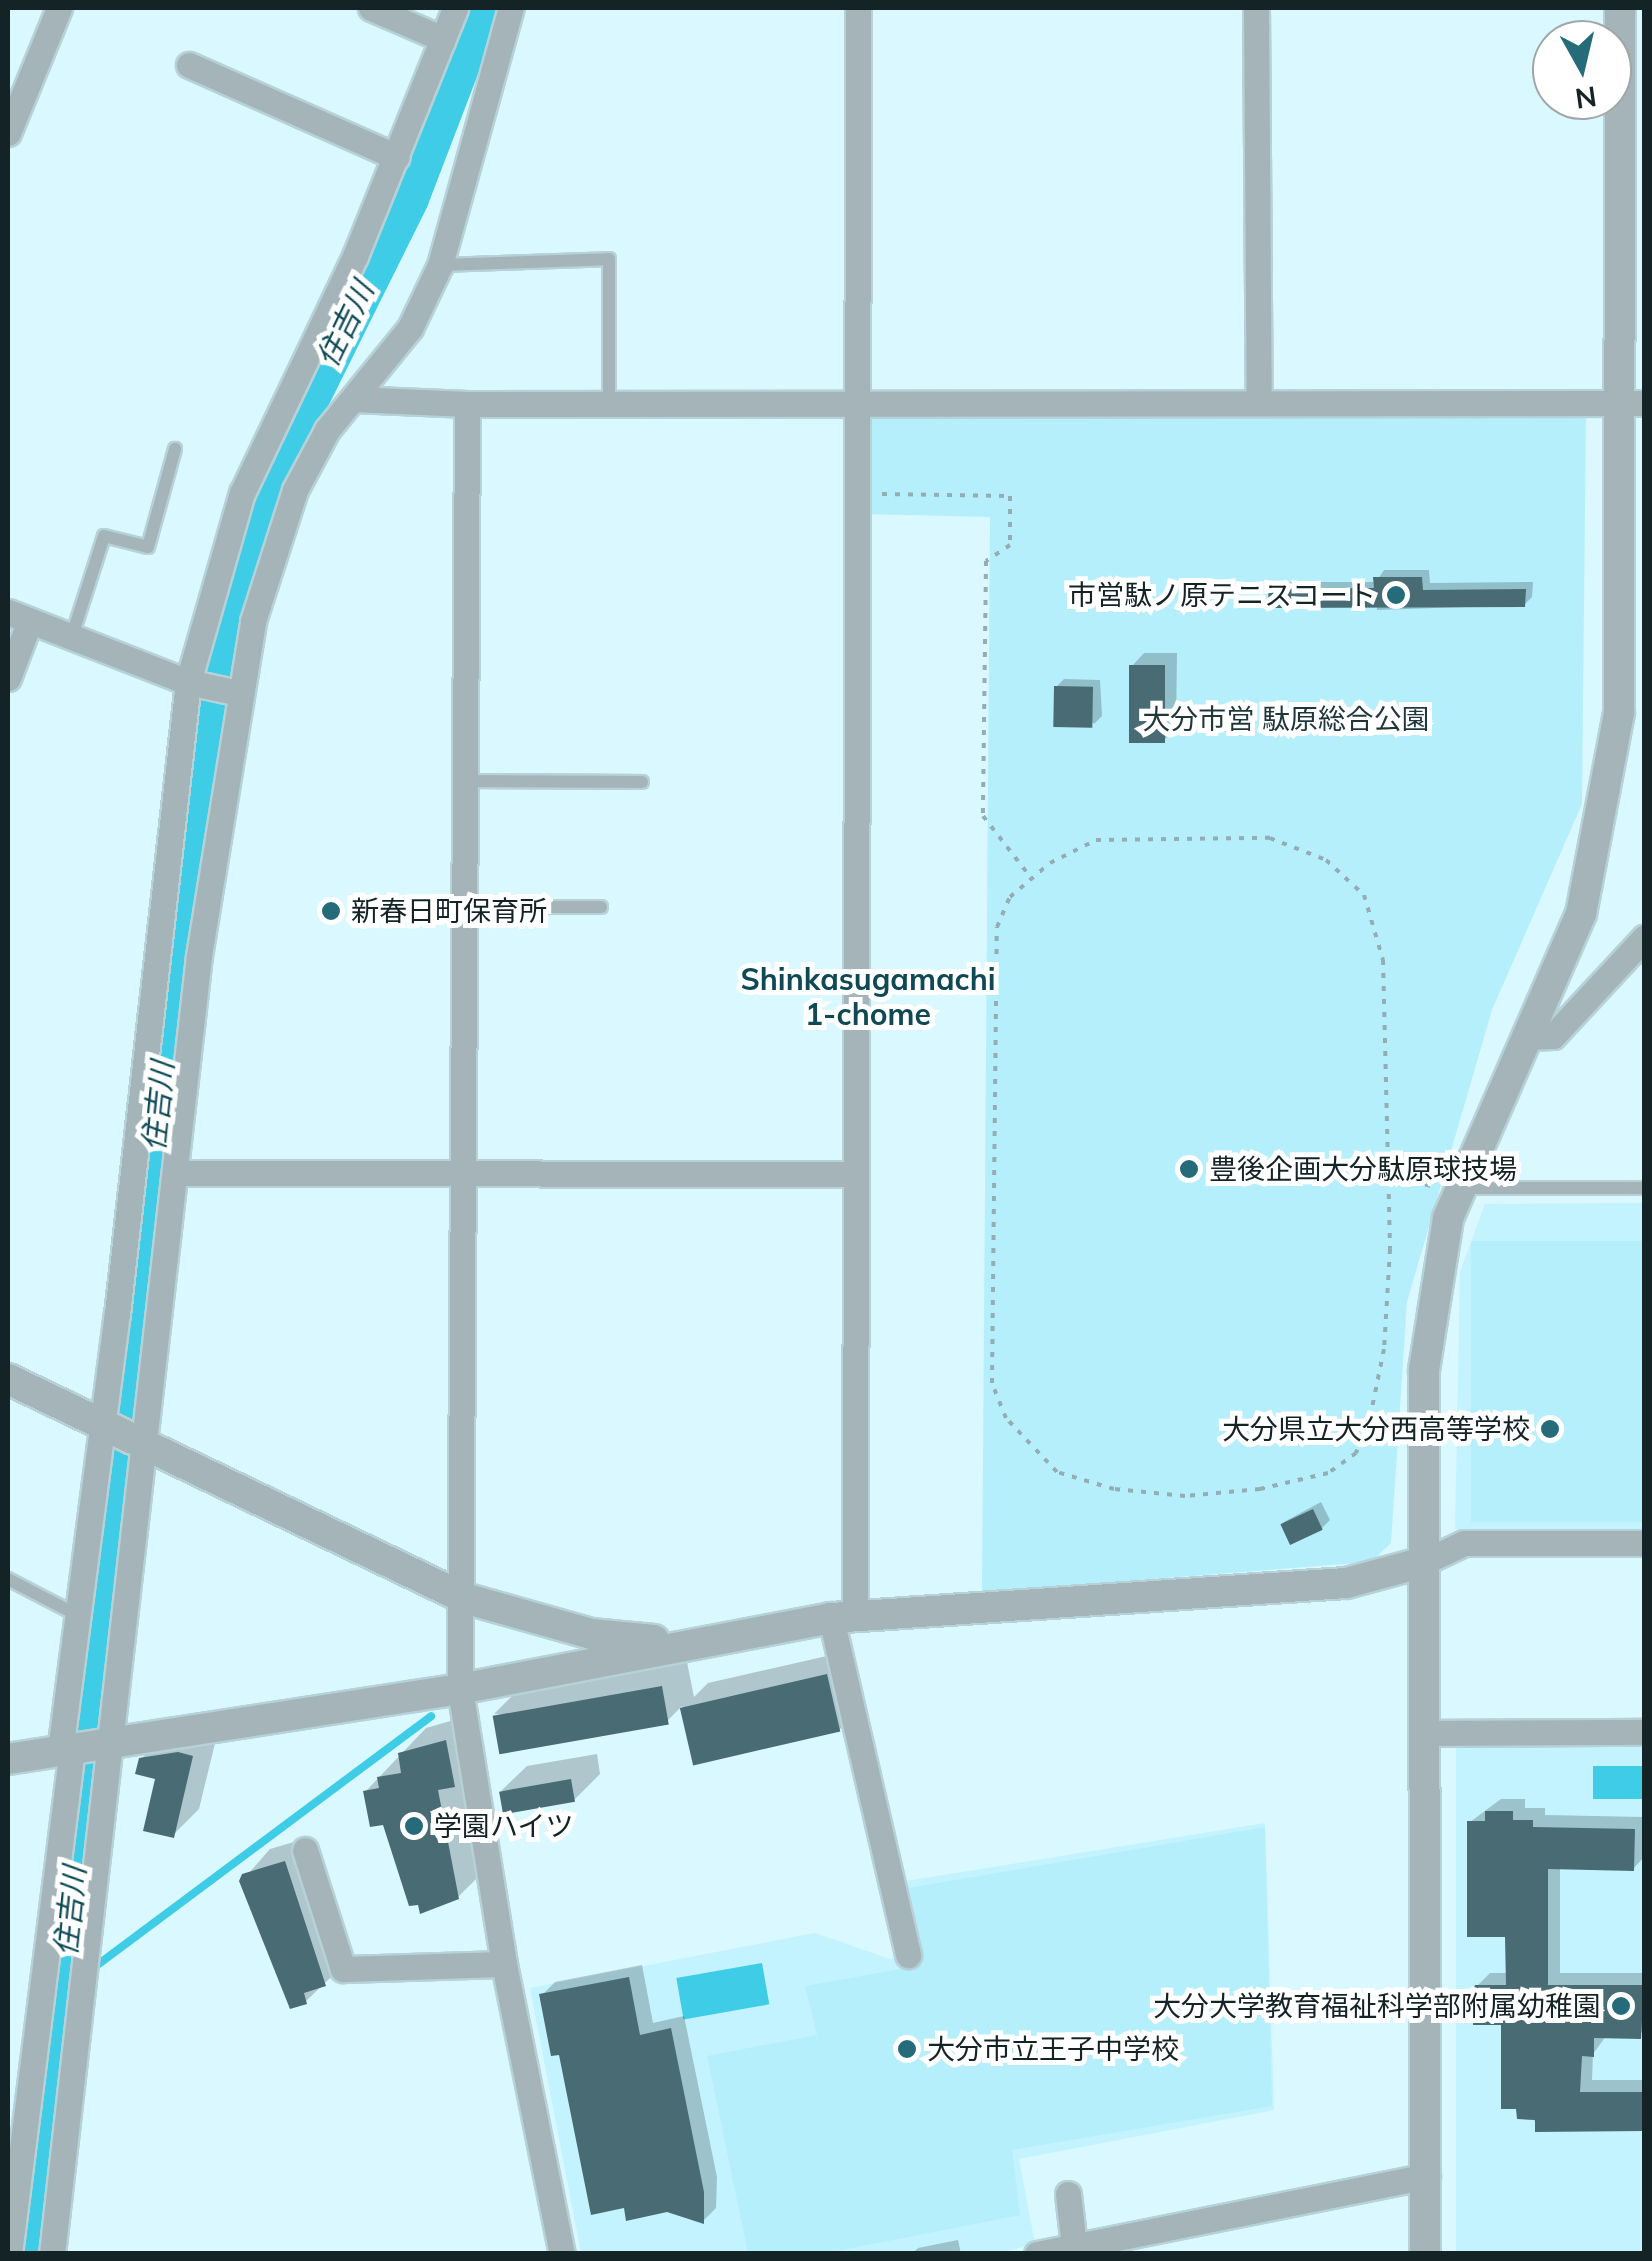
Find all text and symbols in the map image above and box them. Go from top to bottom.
north arrow [1532,20,1632,120]
text: N [1573,79,1599,117]
water label: 住吉川 [309,276,381,372]
place label: 市営駄ノ原テニスコート [1068,578,1376,612]
marker: 市営駄ノ原テニスコート [1385,584,1407,606]
park label: 大分市営 駄原総合公園 [1142,702,1430,736]
place label: 新春日町保育所 [351,894,547,928]
marker: 新春日町保育所 [320,900,342,922]
district label: Shinkasugamachi 1-chome [740,961,996,1032]
water label: 住吉川 [135,1059,181,1153]
place label: 豊後企画大分駄原球技場 [1209,1152,1517,1186]
marker: 豊後企画大分駄原球技場 [1178,1158,1200,1180]
place label: 大分県立大分西高等学校 [1222,1412,1530,1446]
marker: 大分県立大分西高等学校 [1539,1418,1561,1440]
place label: 学園ハイツ [434,1809,574,1843]
marker: 学園ハイツ [403,1815,425,1837]
water label: 住吉川 [47,1864,93,1958]
place label: 大分大学教育福祉科学部附属幼稚園 [1153,1989,1601,2023]
marker: 大分大学教育福祉科学部附属幼稚園 [1610,1995,1632,2017]
place label: 大分市立王子中学校 [927,2032,1179,2066]
marker: 大分市立王子中学校 [896,2038,918,2060]

